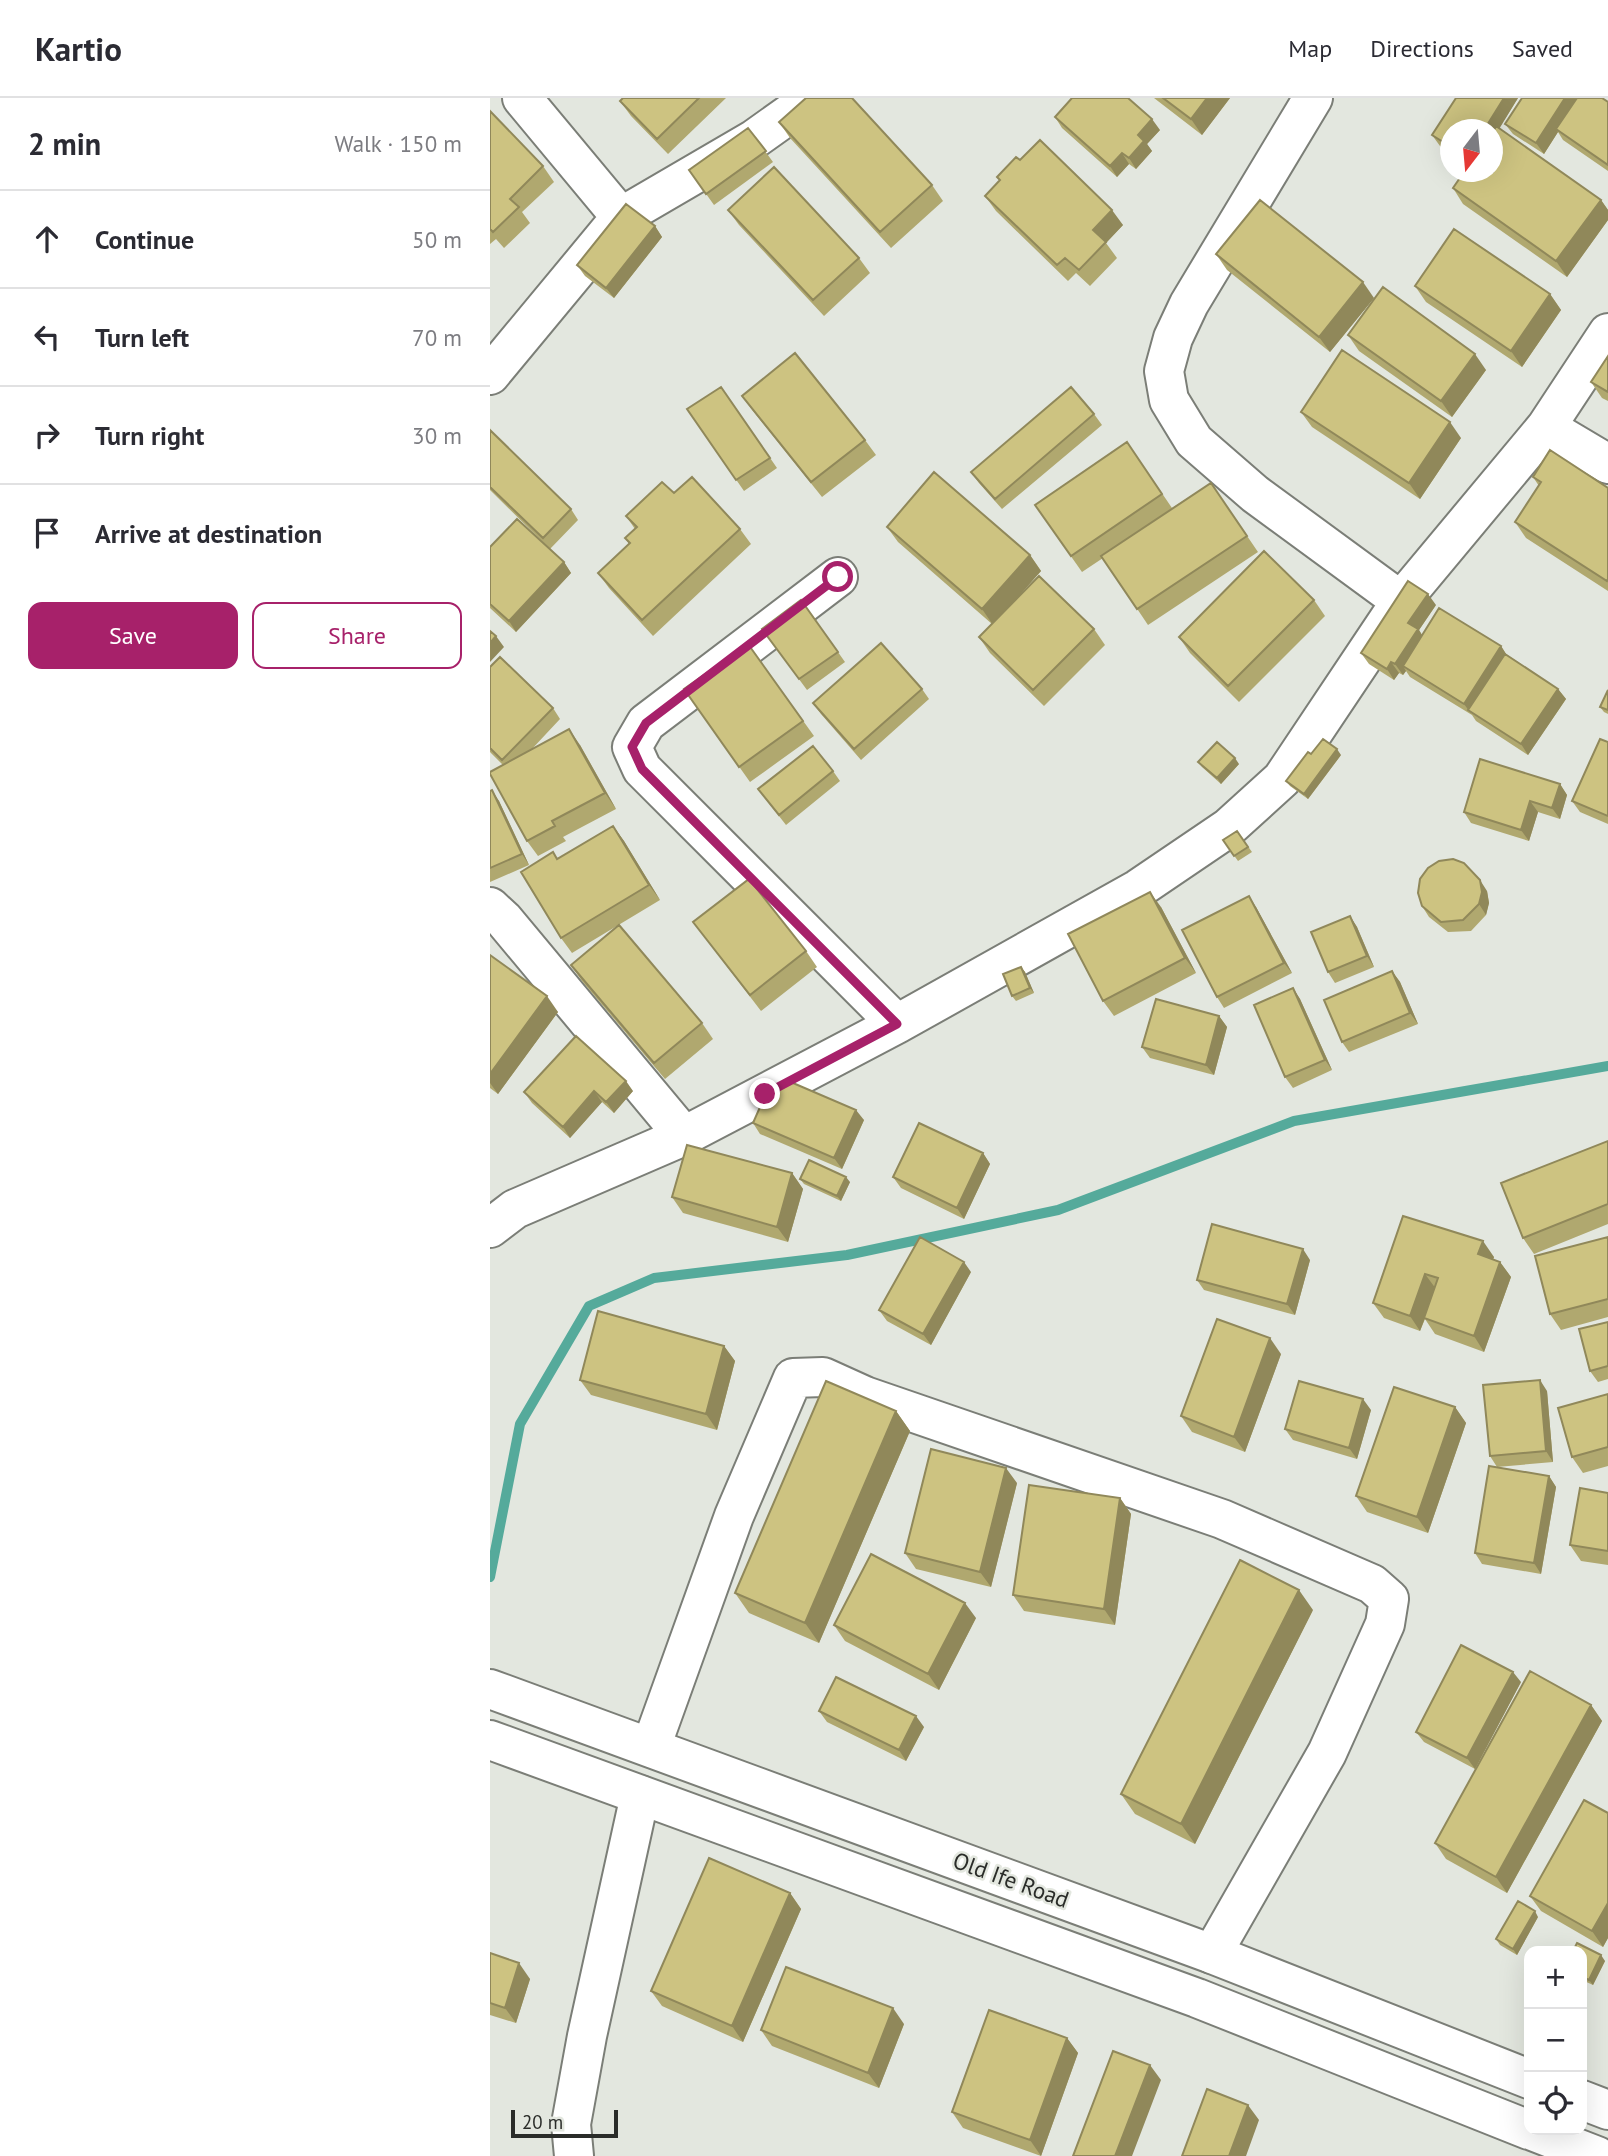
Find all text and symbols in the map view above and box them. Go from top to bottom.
text: Kartio [35,27,122,70]
text: Map [1288,33,1332,64]
text: Directions [1370,33,1474,64]
text: Saved [1512,33,1573,64]
north arrow [1440,119,1503,182]
text: 2 min [28,124,101,163]
text: Walk · 150 m [335,129,462,158]
icon: ahead [28,220,66,258]
text: Continue [95,223,194,256]
text: 50 m [412,225,462,254]
icon: left [28,318,66,356]
text: Turn left [95,321,189,354]
text: 70 m [412,323,462,352]
icon: right [28,416,66,454]
text: Turn right [95,419,204,452]
text: 30 m [412,421,462,450]
icon: arrive [28,514,66,552]
text: Arrive at destination [95,517,322,550]
route start [822,561,853,592]
button: Save [28,602,238,669]
button: Share [252,602,462,669]
route end [749,1078,780,1109]
street label: Old Ife Road [949,1845,1073,1914]
map controls [1524,1946,1587,2135]
button: + [1524,1946,1587,2009]
button: − [1524,2009,1587,2072]
button: locate [1524,2072,1587,2135]
scale bar [511,2107,618,2139]
text: 20 m [522,2110,563,2134]

